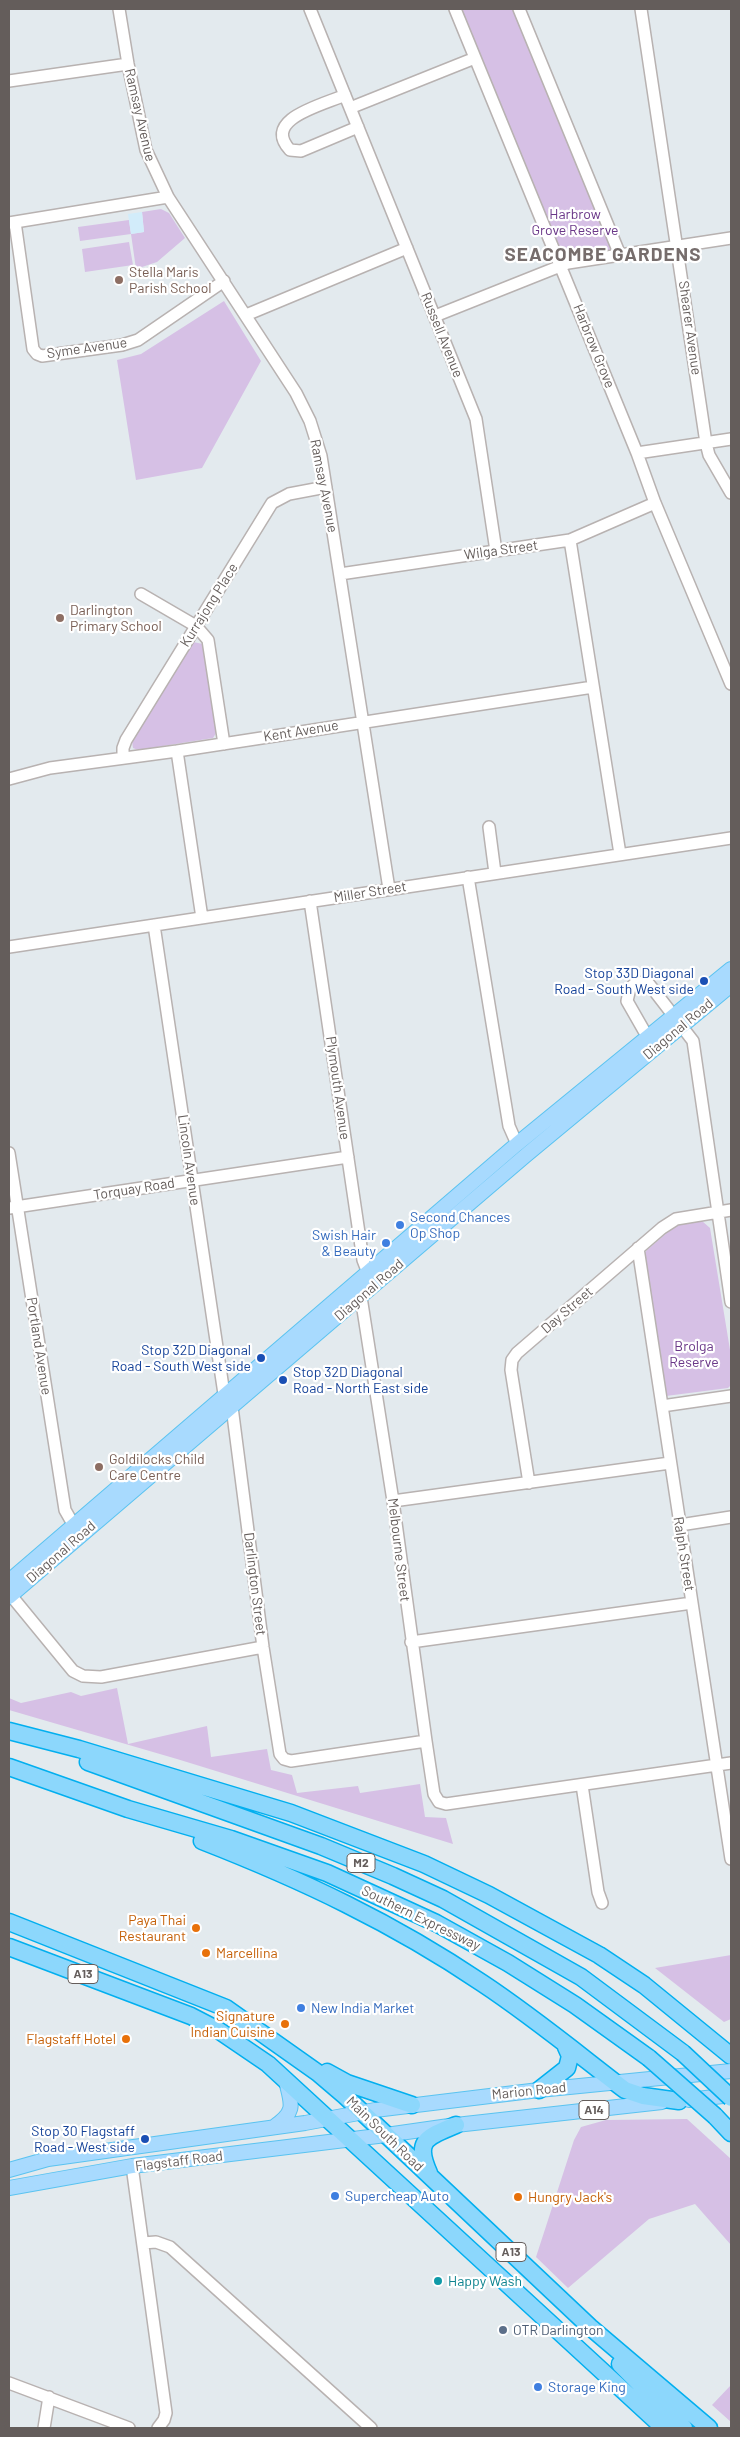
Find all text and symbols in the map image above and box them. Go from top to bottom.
street label: Ramsay Avenue [121,67,159,163]
park label: Harbrow Grove Reserve [531,206,619,238]
district label: SEACOMBE GARDENS [503,244,703,266]
place label: Stella Maris Parish School [129,264,212,296]
marker: Stella Maris Parish School [113,274,125,286]
street label: Shearer Avenue [675,280,705,376]
street label: Russell Avenue [417,290,467,380]
street label: Harbrow Grove [570,302,618,390]
street label: Syme Avenue [46,334,128,362]
street label: Ramsay Avenue [307,438,341,534]
street label: Wilga Street [463,536,539,564]
street label: Kurrajong Place [177,560,241,650]
place label: Darlington Primary School [70,602,162,634]
marker: Darlington Primary School [54,612,66,624]
street label: Kent Avenue [262,717,340,745]
street label: Miller Street [332,878,408,906]
place label: Stop 33D Diagonal Road - South West side [554,965,694,998]
marker: Stop 33D Diagonal Road - South West side [698,975,710,987]
street label: Diagonal Road [640,995,716,1063]
street label: Plymouth Avenue [322,1035,354,1141]
street label: Lincoln Avenue [174,1113,204,1207]
street label: Torquay Road [92,1174,176,1204]
place label: Second Chances Op Shop [410,1209,510,1242]
marker: Second Chances Op Shop [394,1219,406,1231]
place label: Swish Hair & Beauty [312,1227,376,1260]
marker: Swish Hair & Beauty [380,1237,392,1249]
street label: Diagonal Road [331,1255,407,1325]
street label: Day Street [538,1283,596,1337]
street label: Portland Avenue [23,1296,55,1396]
park label: Brolga Reserve [669,1338,719,1370]
place label: Stop 32D Diagonal Road - South West side [111,1342,251,1374]
marker: Stop 32D Diagonal Road - South West side [255,1352,267,1364]
place label: Stop 32D Diagonal Road - North East side [293,1364,429,1396]
marker: Stop 32D Diagonal Road - North East side [277,1374,289,1386]
place label: Goldilocks Child Care Centre [109,1451,205,1484]
marker: Goldilocks Child Care Centre [93,1461,105,1473]
street label: Melbourne Street [384,1497,414,1603]
street label: Ralph Street [670,1516,698,1592]
street label: Diagonal Road [23,1517,99,1587]
street label: Darlington Street [240,1531,270,1637]
road number: M2 [347,1854,375,1872]
street label: Southern Expressway [359,1882,483,1954]
place label: Paya Thai Restaurant [119,1912,186,1944]
marker: Paya Thai Restaurant [190,1922,202,1934]
place label: Marcellina [216,1945,278,1961]
marker: Marcellina [200,1947,212,1959]
road number: A13 [68,1965,98,1984]
place label: New India Market [311,2000,414,2016]
marker: New India Market [295,2002,307,2014]
place label: Signature Indian Cuisine [190,2008,275,2040]
marker: Signature Indian Cuisine [279,2018,291,2030]
place label: Flagstaff Hotel [26,2031,116,2047]
marker: Flagstaff Hotel [120,2033,132,2045]
street label: Marion Road [491,2079,567,2103]
street label: Main South Road [343,2093,427,2175]
road number: A14 [579,2100,609,2120]
place label: Stop 30 Flagstaff Road - West side [31,2123,135,2156]
marker: Stop 30 Flagstaff Road - West side [139,2133,151,2145]
street label: Flagstaff Road [134,2147,224,2175]
place label: Supercheap Auto [345,2188,449,2204]
place label: Hungry Jack's [528,2189,612,2205]
marker: Supercheap Auto [329,2190,341,2202]
marker: Hungry Jack's [512,2191,524,2203]
road number: A13 [496,2242,526,2262]
place label: Happy Wash [448,2273,522,2289]
marker: Happy Wash [432,2275,444,2287]
place label: OTR Darlington [513,2322,604,2338]
marker: OTR Darlington [497,2324,509,2336]
place label: Storage King [548,2379,626,2395]
marker: Storage King [532,2381,544,2393]

